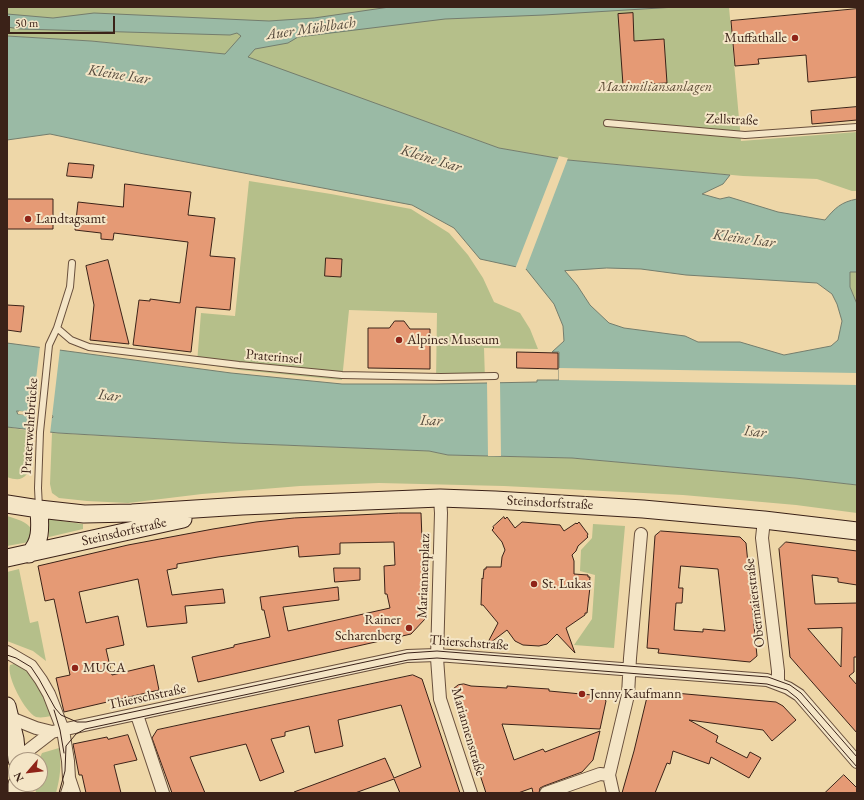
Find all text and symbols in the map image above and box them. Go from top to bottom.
scale bar [10,8,117,34]
water label: Auer Mühlbach [265,14,357,44]
text: 50 m [15,15,38,31]
place label: Muffathalle [724,30,787,46]
marker: Muffathalle [790,33,800,43]
water label: Kleine Isar [87,61,151,89]
park label: Maximiliansanlagen [598,79,712,95]
street label: Zellstraße [706,111,758,129]
water label: Kleine Isar [399,141,463,177]
place label: Landtagsamt [36,211,106,227]
marker: Landtagsamt [23,214,33,224]
water label: Kleine Isar [712,226,776,252]
place label: Alpines Museum [407,332,499,348]
marker: Alpines Museum [394,335,404,345]
street label: Praterinsel [245,346,303,368]
street label: Praterwehrbrücke [18,377,42,475]
water label: Isar [97,386,121,406]
water label: Isar [420,412,442,430]
water label: Isar [743,422,767,442]
street label: Steinsdorfstraße [506,492,594,514]
street label: Steinsdorfstraße [80,514,168,550]
street label: Mariannenplatz [414,533,434,619]
street label: Obermaierstraße [741,557,769,649]
place label: St. Lukas [542,576,591,592]
marker: St. Lukas [529,579,539,589]
place label: Rainer Scharenberg [335,612,401,644]
marker: Rainer Scharenberg [404,623,414,633]
street label: Thierschstraße [429,632,509,654]
place label: MUCA [83,660,126,676]
marker: MUCA [70,663,80,673]
street label: Thierschstraße [106,681,188,713]
street label: Mariannenstraße [447,686,489,778]
place label: Jenny Kaufmann [590,686,682,702]
marker: Jenny Kaufmann [577,689,587,699]
north arrow [8,752,48,792]
text: N [10,770,27,784]

